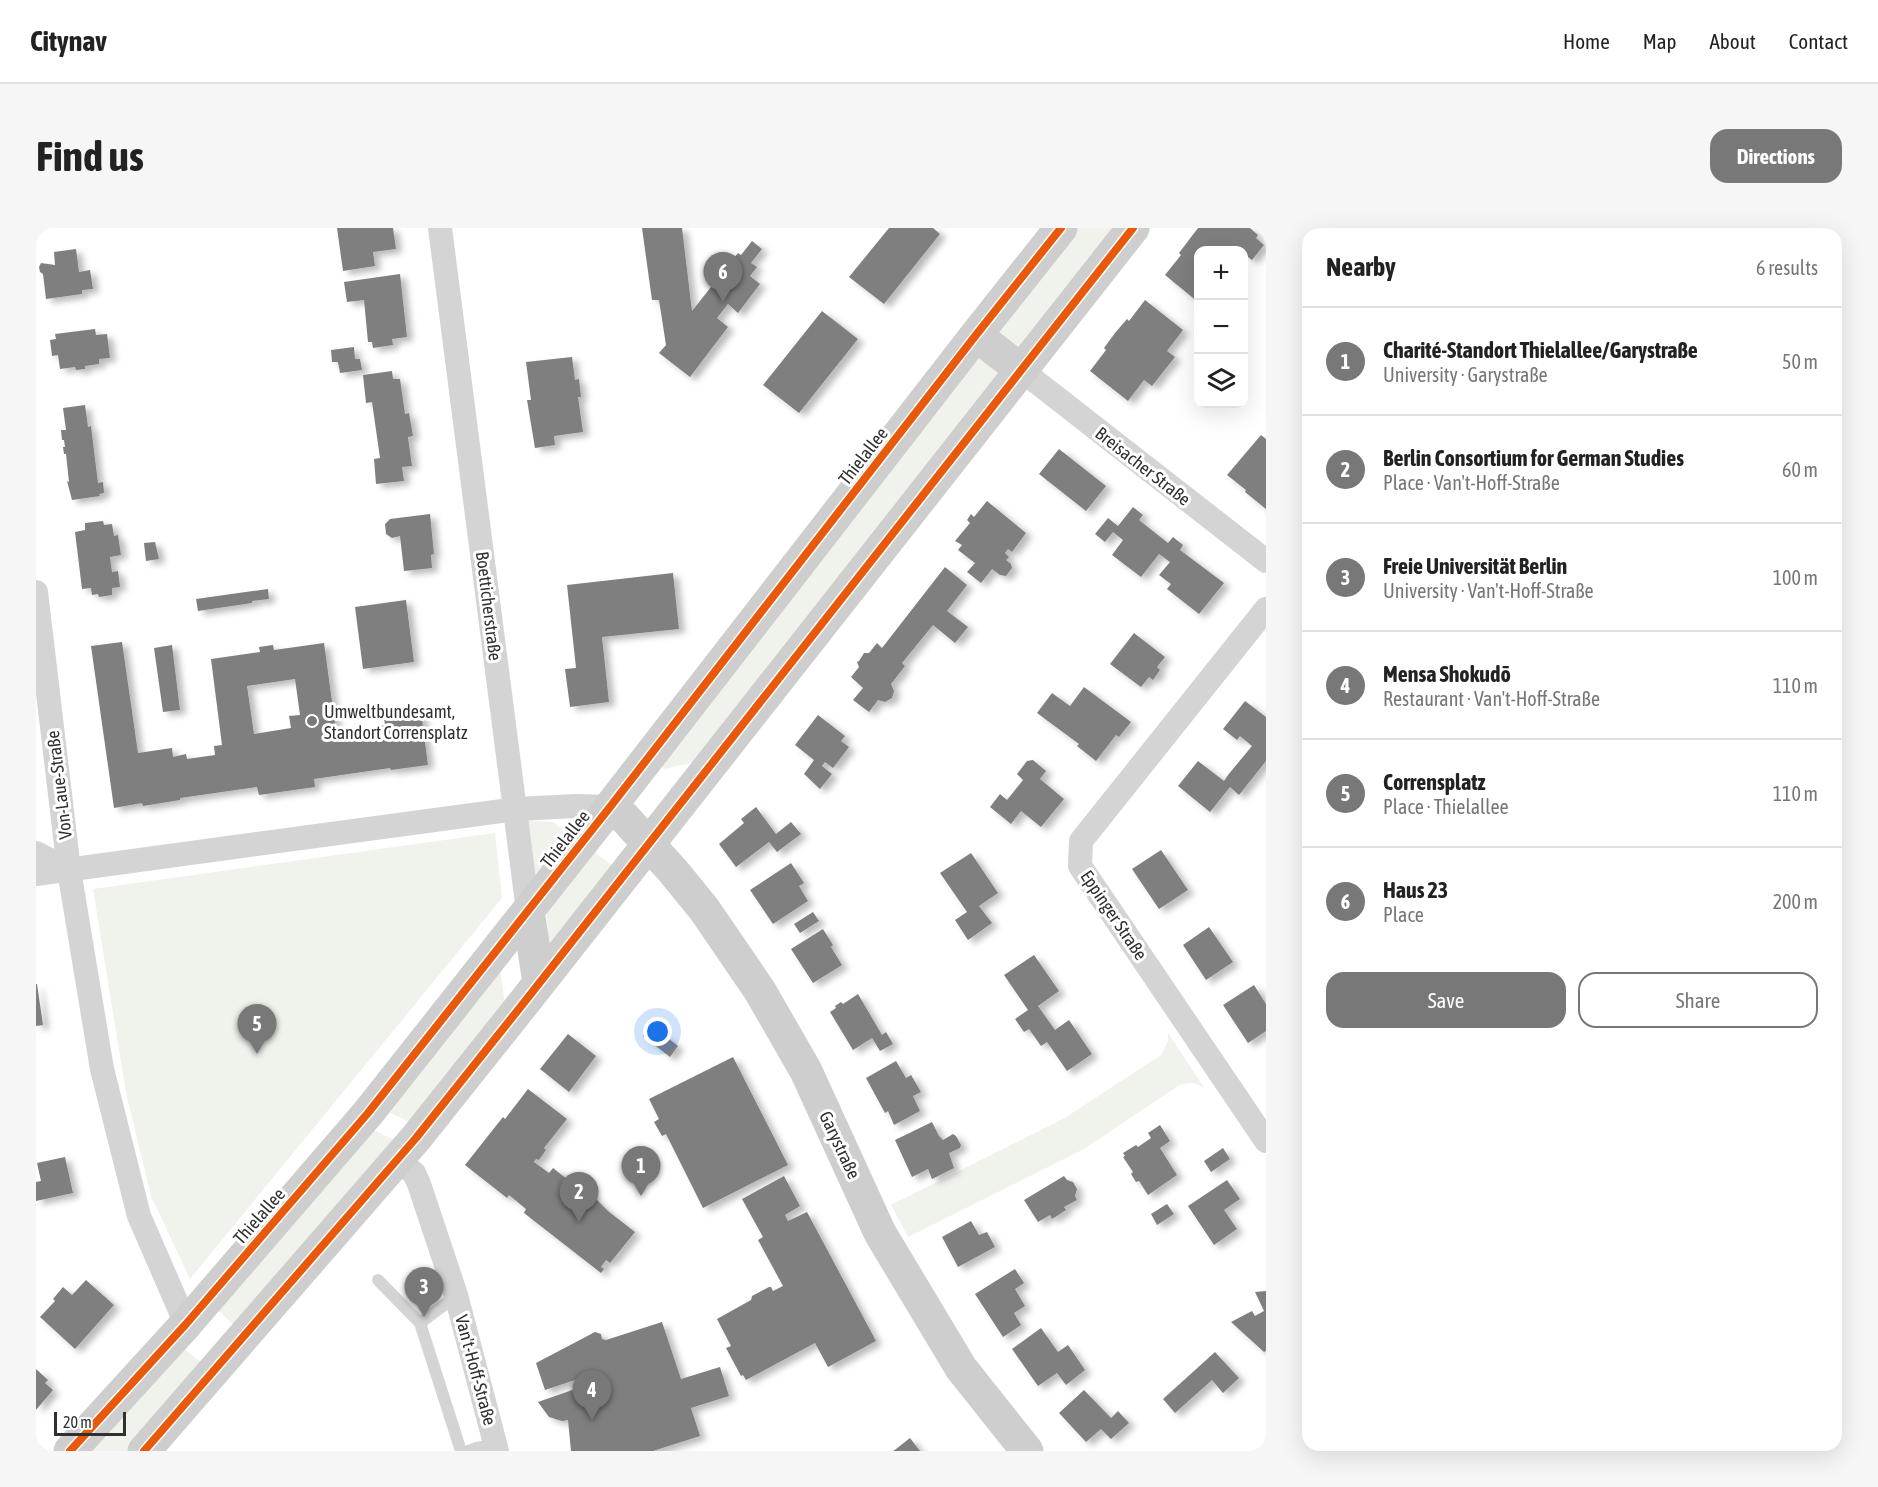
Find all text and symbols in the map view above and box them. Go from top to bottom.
text: Citynav [30,25,107,57]
text: Home [1563,29,1610,53]
text: Map [1643,29,1677,53]
text: About [1710,29,1756,53]
text: Contact [1789,29,1848,53]
button: Directions [1710,129,1842,183]
text: Find us [36,132,144,180]
map controls [1194,246,1248,408]
button: + [1194,246,1248,300]
text: Nearby [1326,252,1396,282]
pin: 6 [704,253,742,302]
text: 6 results [1756,256,1818,279]
button: − [1194,300,1248,354]
text: Charité-Standort Thielallee/Garystraße [1383,337,1698,363]
text: 1 [1341,350,1350,373]
text: 50 m [1782,350,1818,373]
button: layers [1194,354,1248,408]
text: University · Garystraße [1383,363,1548,386]
street label: Breisacher Straße [1091,422,1195,510]
street label: Thielallee [834,423,892,489]
text: Berlin Consortium for German Studies [1383,445,1684,471]
text: 2 [1341,458,1350,481]
text: 60 m [1782,458,1818,481]
text: Place · Van't-Hoff-Straße [1383,471,1560,494]
street label: Boetticherstraße [472,550,506,662]
text: Freie Universität Berlin [1383,553,1567,579]
text: 3 [1341,566,1350,589]
text: 100 m [1773,566,1818,589]
text: University · Van't-Hoff-Straße [1383,579,1594,602]
text: Mensa Shokudō [1383,661,1511,687]
text: 4 [1341,674,1350,697]
text: 110 m [1773,674,1818,697]
text: Restaurant · Van't-Hoff-Straße [1383,687,1600,710]
place label: Umweltbundesamt, Standort Corrensplatz [324,701,468,743]
marker: Umweltbundesamt, Standort Corrensplatz [305,714,319,728]
street label: Von-Laue-Straße [42,729,76,841]
text: Corrensplatz [1383,769,1485,795]
text: 5 [1341,782,1350,805]
text: 110 m [1773,782,1818,805]
text: Place · Thielallee [1383,795,1508,818]
street label: Thielallee [536,806,594,872]
street label: Eppinger Straße [1076,866,1152,964]
text: Haus 23 [1383,877,1448,903]
text: 6 [1341,890,1350,913]
text: 200 m [1773,890,1818,913]
text: Place [1383,903,1424,926]
button: Save [1326,972,1566,1028]
button: Share [1578,972,1818,1028]
pin: 5 [238,1004,276,1054]
your location [643,1017,672,1046]
street label: Garystraße [815,1108,865,1182]
pin: 1 [622,1146,660,1196]
pin: 2 [560,1172,598,1222]
street label: Thielallee [229,1184,289,1248]
pin: 3 [404,1268,444,1317]
street label: Van't-Hoff-Straße [451,1312,501,1428]
pin: 4 [572,1370,612,1420]
scale bar [54,1409,126,1436]
text: 20 m [63,1413,92,1431]

